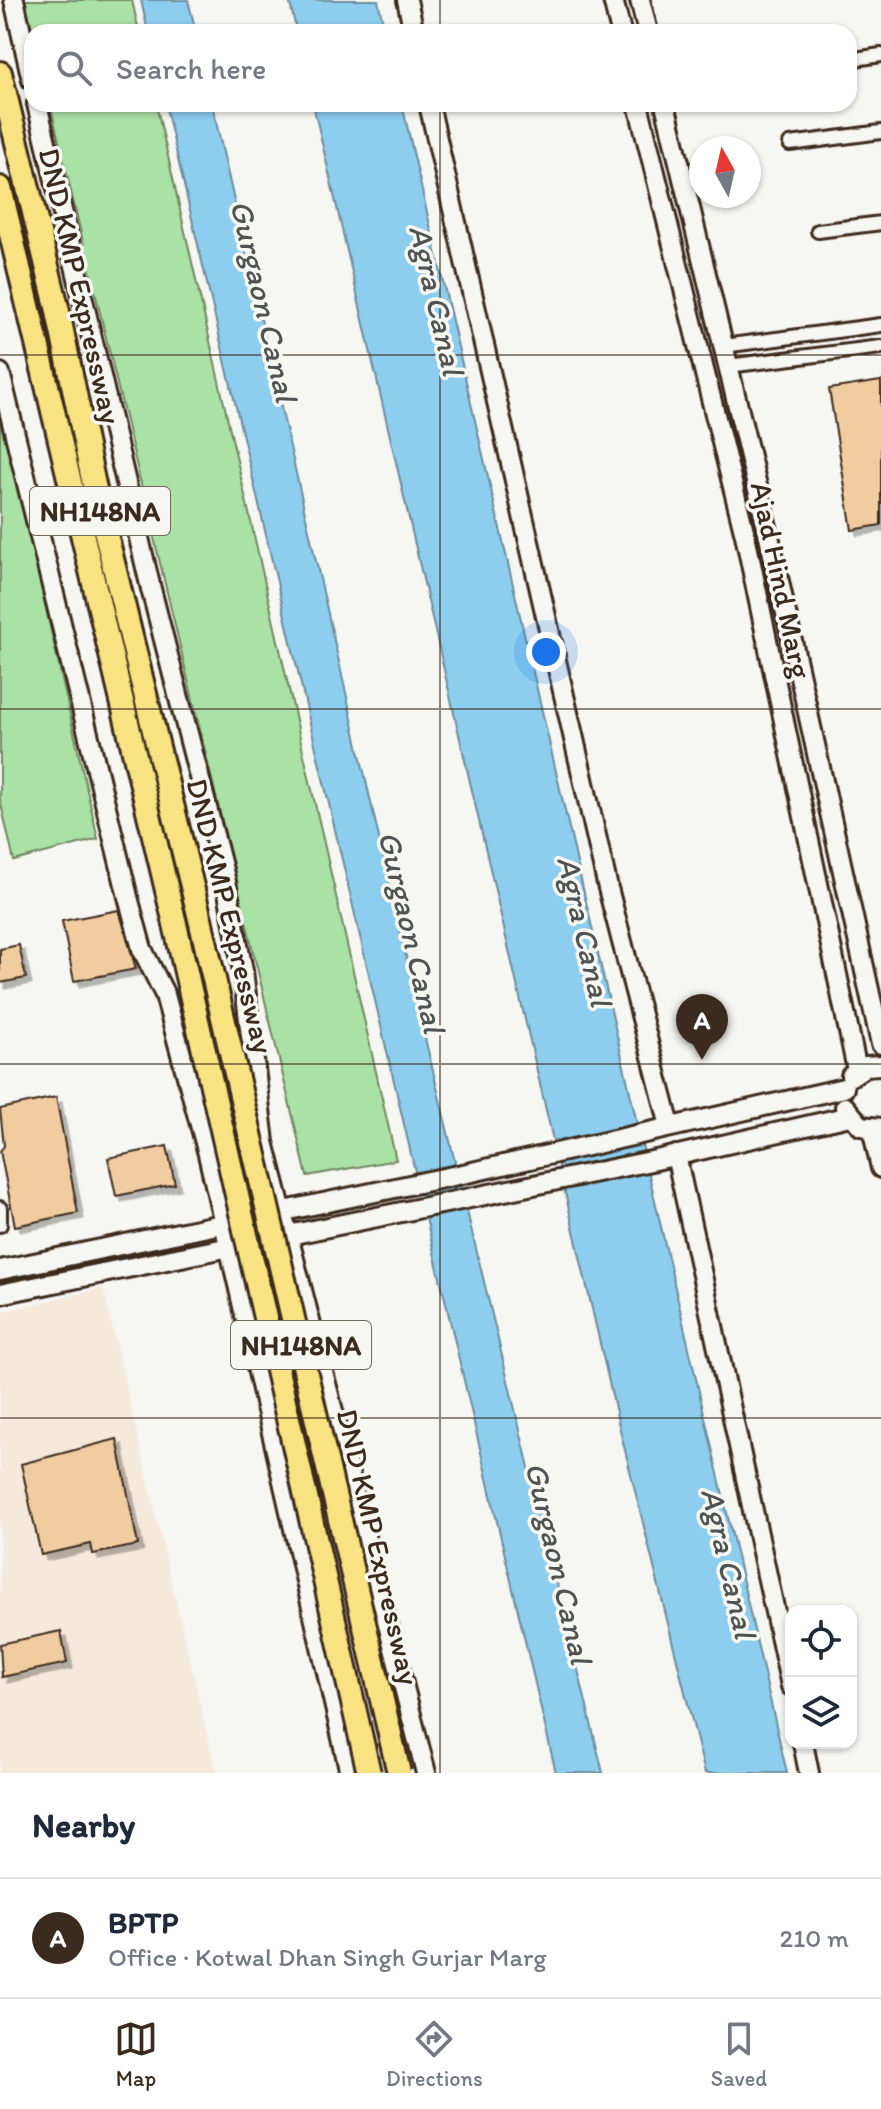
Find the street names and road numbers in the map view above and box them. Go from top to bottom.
street label: DND KMP Expressway [31,144,130,428]
street label: Ajad Hind Marg [743,478,821,682]
road number: NH148NA [30,487,170,535]
street label: DND KMP Expressway [178,774,283,1057]
road number: NH148NA [231,1321,371,1369]
street label: DND KMP Expressway [329,1405,428,1689]

